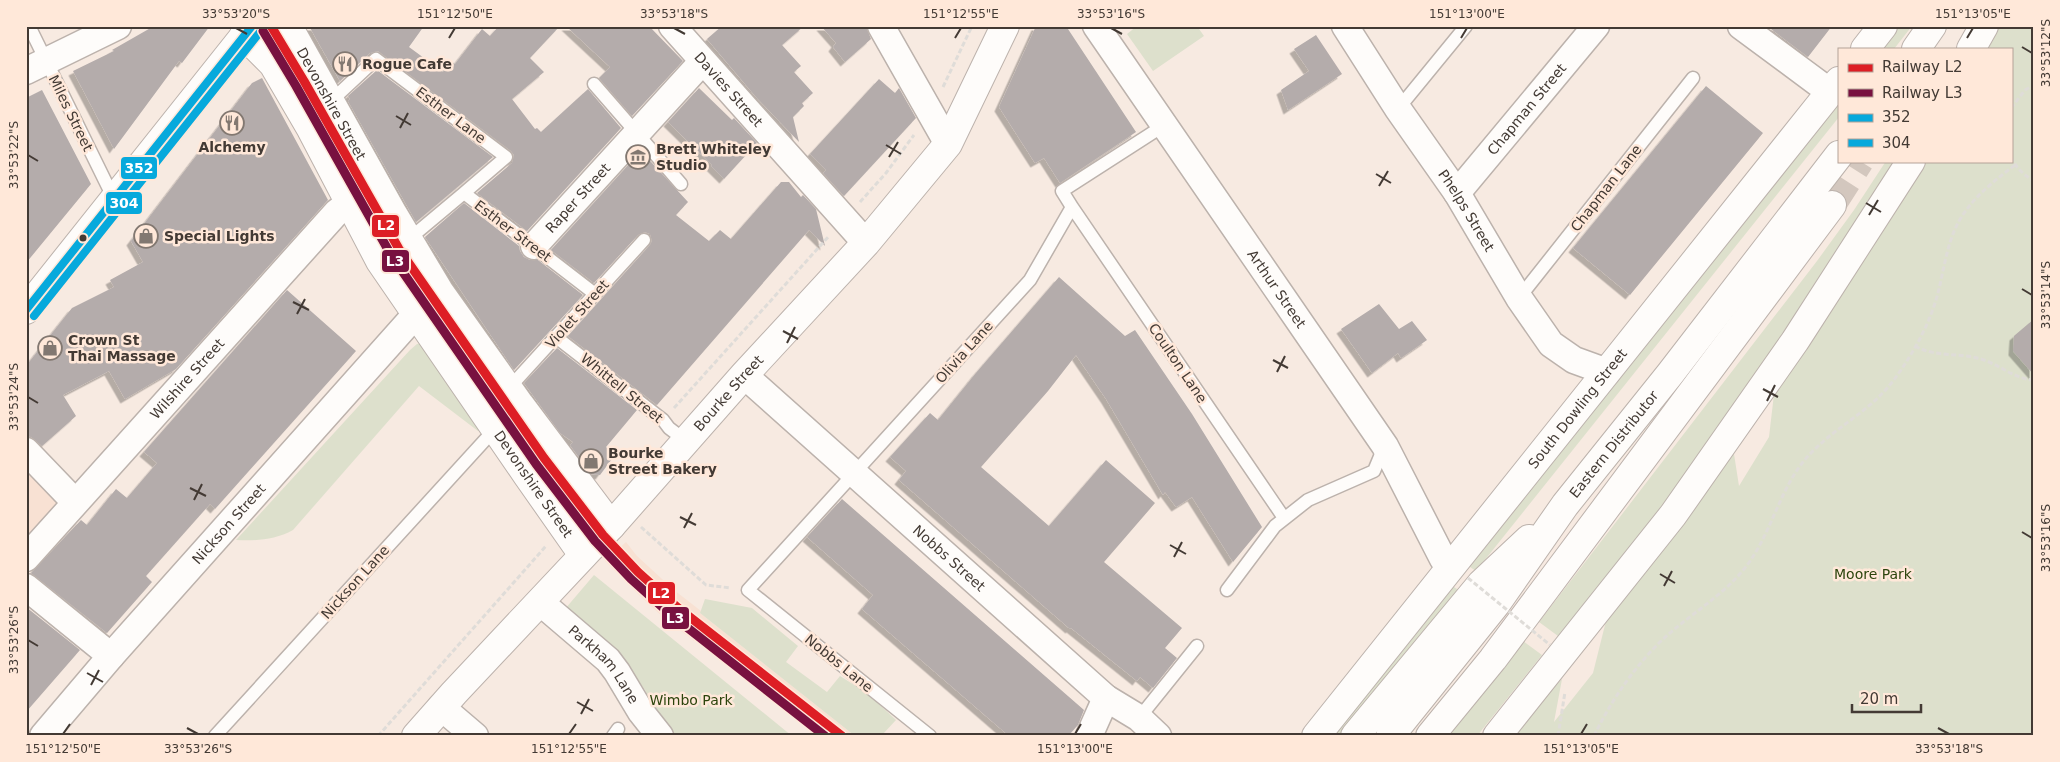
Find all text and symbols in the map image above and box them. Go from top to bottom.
text: 33°53'20"S [202,7,270,21]
text: 151°12'50"E [417,7,493,21]
text: 33°53'18"S [640,7,708,21]
text: 151°12'55"E [923,7,999,21]
text: 33°53'16"S [1077,7,1145,21]
text: 151°13'00"E [1429,7,1505,21]
text: 151°13'05"E [1935,7,2011,21]
text: 33°53'12"S [2039,19,2053,87]
street label: Devonshire Street [294,45,369,163]
legend [1838,48,2012,162]
street label: Davies Street [691,49,766,130]
restaurant icon: Rogue Cafe [332,51,358,77]
place label: Rogue Cafe [362,56,452,72]
text: Railway L2 [1882,58,1963,76]
street label: Chapman Street [1484,60,1570,158]
street label: Miles Street [46,72,97,154]
street label: Esther Lane [413,84,489,146]
text: Railway L3 [1882,84,1963,102]
text: 352 [1882,108,1911,126]
restaurant icon: Alchemy [219,110,245,136]
text: 33°53'22"S [7,121,21,189]
text: 304 [1882,134,1911,152]
place label: Alchemy [198,139,266,155]
place label: Brett Whiteley Studio [656,141,771,173]
street label: Chapman Lane [1567,141,1645,235]
museum icon: Brett Whiteley Studio [625,144,651,170]
line badge: 352 [120,156,158,180]
text: 352 [124,160,154,176]
street label: Raper Street [542,160,614,236]
street label: Phelps Street [1435,167,1498,255]
line badge: 304 [105,191,143,215]
text: 304 [109,195,139,211]
street label: Esther Street [471,197,555,265]
line badge: L2 [371,214,400,238]
text: L2 [377,217,395,233]
shop icon: Special Lights [133,223,159,249]
place label: Special Lights [164,228,275,244]
unlabelled marker [78,233,88,243]
street label: Arthur Street [1244,247,1310,331]
line badge: L3 [381,249,410,273]
text: L3 [386,253,404,269]
text: 33°53'14"S [2039,261,2053,329]
street label: Violet Street [542,276,612,352]
street label: Olivia Lane [932,318,996,386]
street label: Coulton Lane [1146,320,1210,406]
place label: Crown St Thai Massage [68,332,176,364]
shop icon: Crown St Thai Massage [37,335,63,361]
street label: Wilshire Street [147,335,228,422]
street label: South Dowling Street [1525,345,1630,472]
street label: Whittell Street [578,350,667,426]
street label: Bourke Street [690,351,767,434]
text: 33°53'24"S [7,363,21,431]
street label: Eastern Distributor [1566,387,1662,501]
street label: Devonshire Street [491,428,576,541]
place label: Bourke Street Bakery [608,445,717,477]
shop icon: Bourke Street Bakery [578,448,604,474]
street label: Nickson Street [189,480,269,567]
text: 33°53'16"S [2039,504,2053,572]
street label: Nobbs Street [910,522,989,595]
street label: Nickson Lane [318,542,392,622]
park label: Moore Park [1834,566,1913,582]
line badge: L2 [647,581,676,605]
text: L2 [652,585,670,601]
text: 33°53'26"S [7,606,21,674]
line badge: L3 [661,606,690,630]
text: L3 [666,610,684,626]
street label: Parkham Lane [565,622,642,707]
street label: Nobbs Lane [802,631,876,695]
scale bar [1852,682,1921,714]
text: 20 m [1860,690,1898,708]
park label: Wimbo Park [649,692,733,708]
text: 151°12'50"E [25,742,101,756]
text: 33°53'26"S [164,742,232,756]
text: 151°12'55"E [531,742,607,756]
text: 151°13'00"E [1037,742,1113,756]
text: 151°13'05"E [1543,742,1619,756]
text: 33°53'18"S [1915,742,1983,756]

